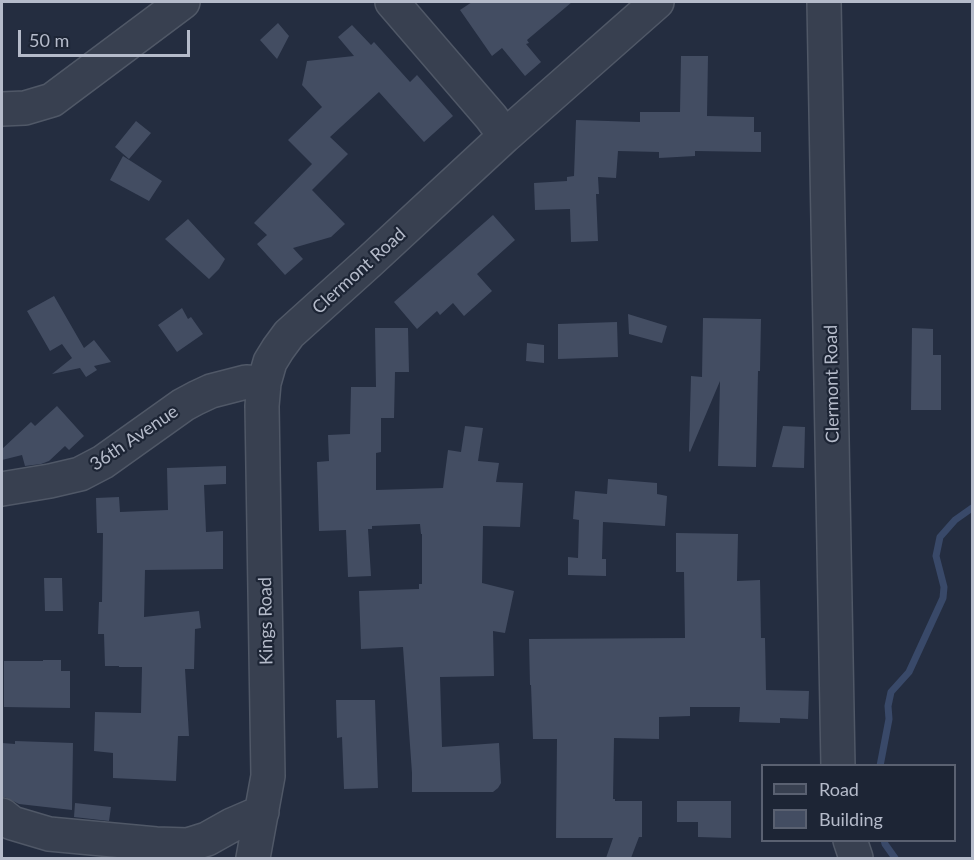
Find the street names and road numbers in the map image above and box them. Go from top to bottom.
street label: Clermont Road [308,223,410,319]
street label: Clermont Road [820,325,844,443]
street label: 36th Avenue [86,401,182,475]
street label: Kings Road [254,577,278,665]

